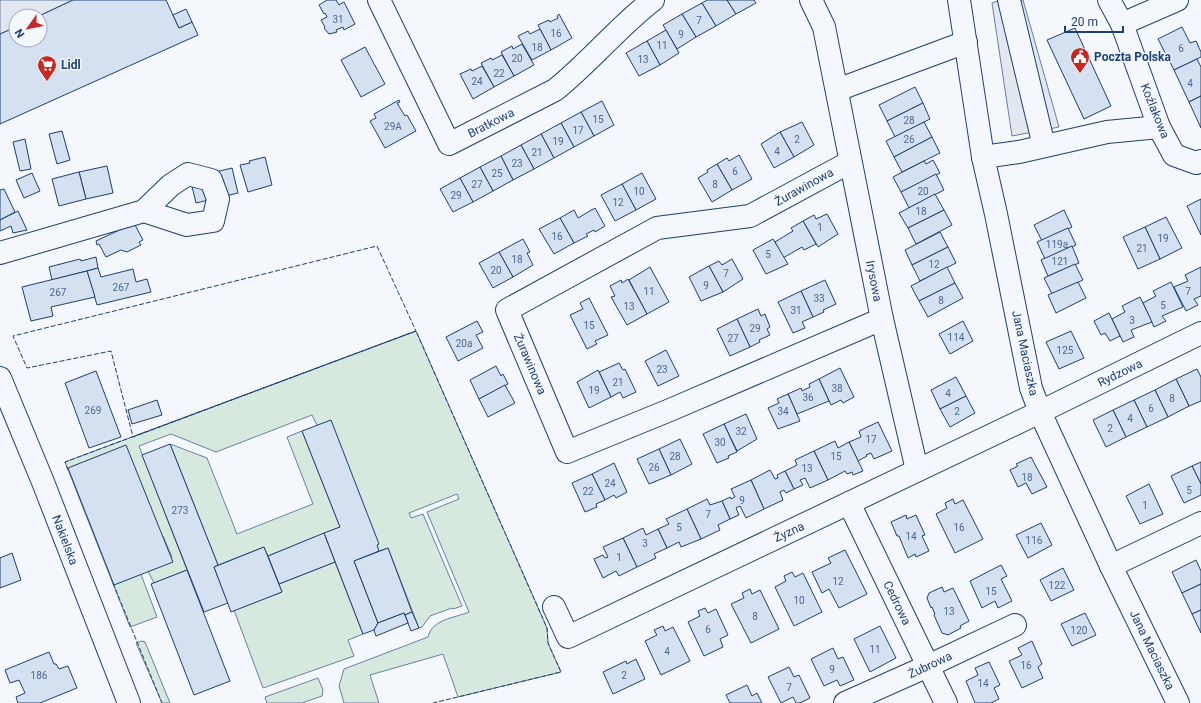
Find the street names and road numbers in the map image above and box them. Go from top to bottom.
street label: Koźlakowa [1138,81,1172,141]
street label: Bratkowa [465,105,517,141]
street label: Żurawinowa [772,164,836,209]
street label: Irysowa [863,259,885,303]
street label: Jana Maciaszka [1009,309,1041,397]
street label: Żurawinowa [511,331,550,397]
street label: Rydzowa [1095,356,1145,390]
street label: Nakielska [49,513,81,567]
street label: Żyzna [771,518,806,545]
street label: Cedrowa [880,579,914,627]
street label: Jana Maciaszka [1127,608,1177,692]
street label: Żubrowa [905,648,954,681]

